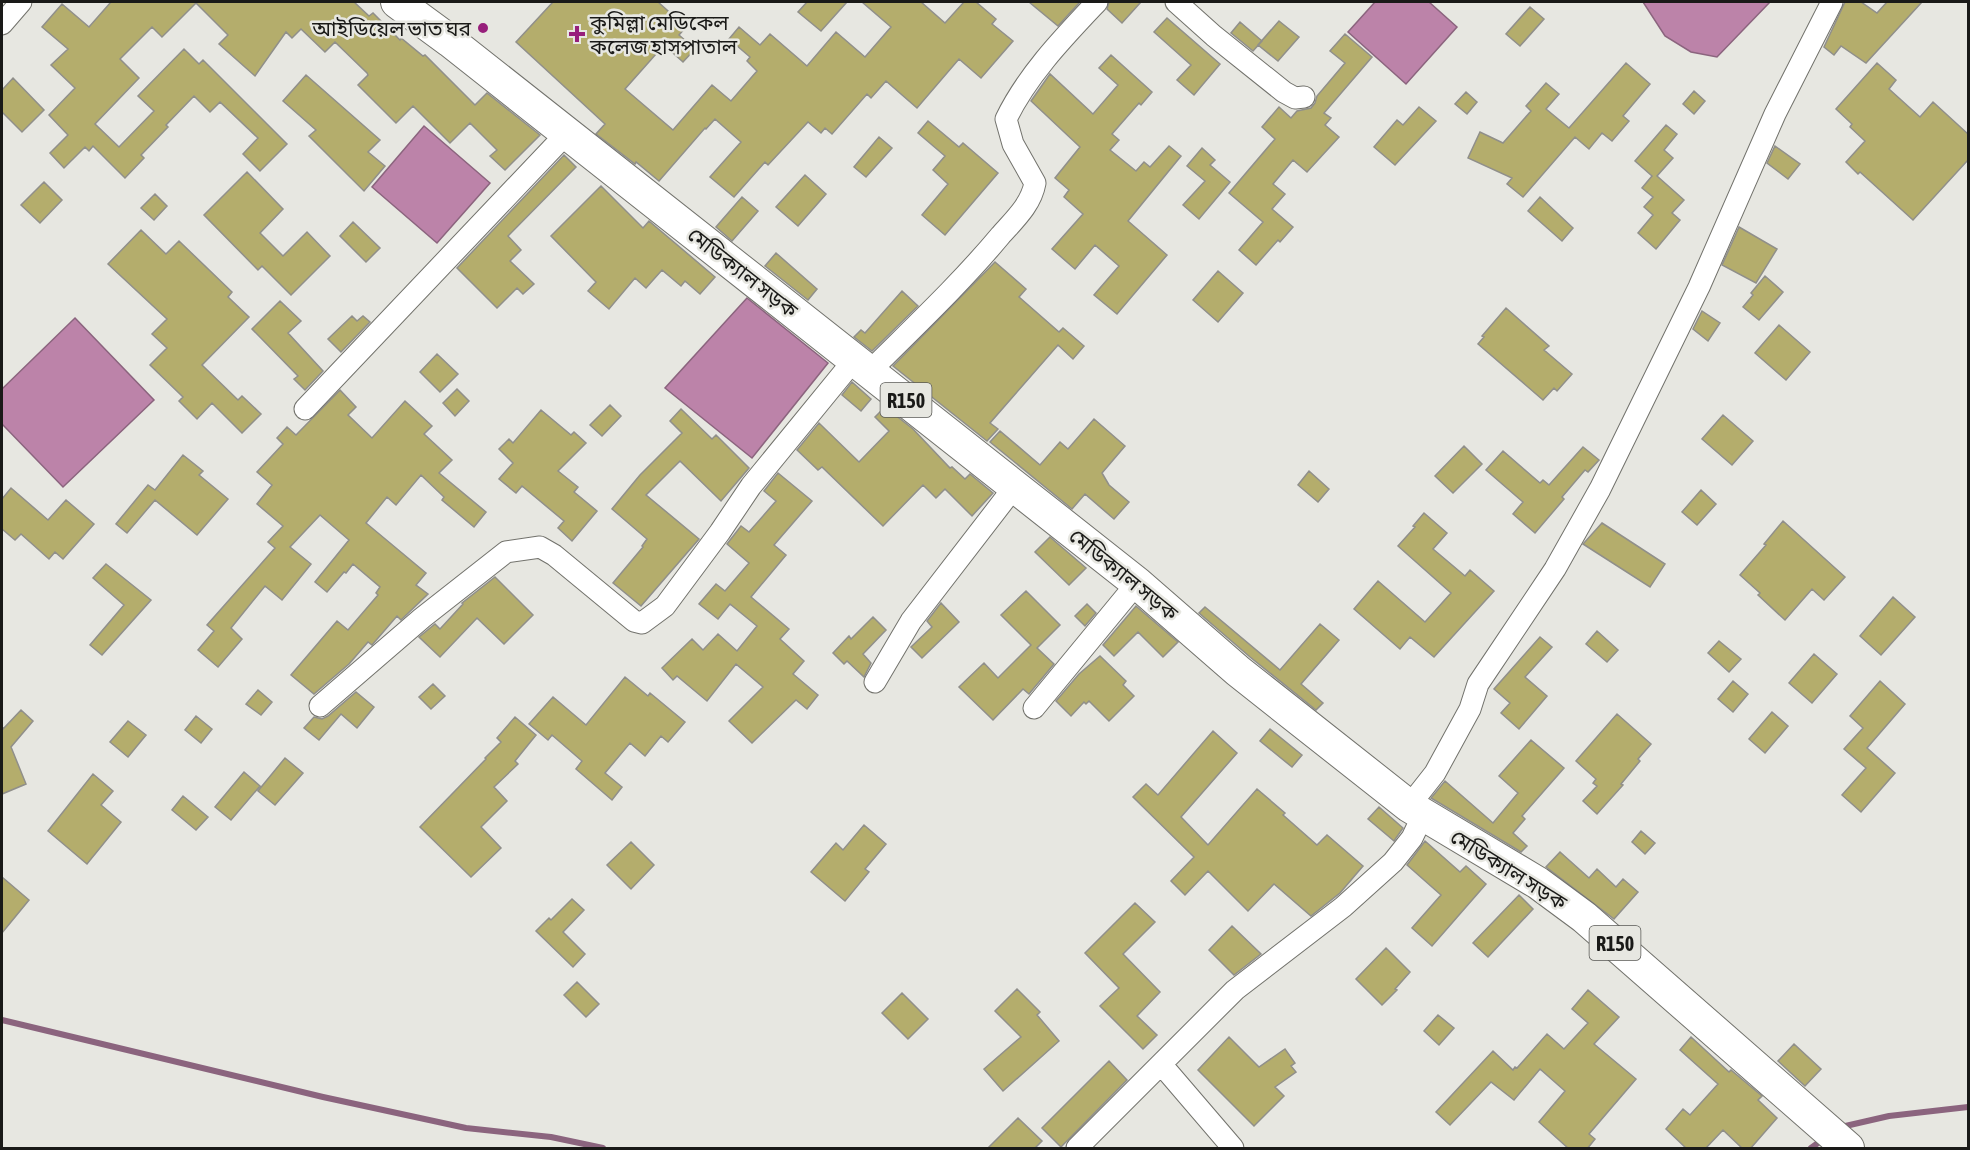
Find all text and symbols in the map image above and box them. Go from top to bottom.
place label: কুমিল্লা মেডিকেল কলেজ হাসপাতাল [589,10,738,58]
place label: আইডিয়েল ভাত ঘর [311,16,471,40]
marker: আইডিয়েল ভাত ঘর [476,21,490,35]
marker: কুমিল্লা মেডিকেল কলেজ হাসপাতাল [568,25,586,43]
street label: মেডিক্যাল সড়ক [683,222,803,323]
road number: R150 [880,383,932,417]
street label: মেডিক্যাল সড়ক [1065,523,1184,626]
street label: মেডিক্যাল সড়ক [1447,824,1572,915]
road number: R150 [1590,926,1640,960]

